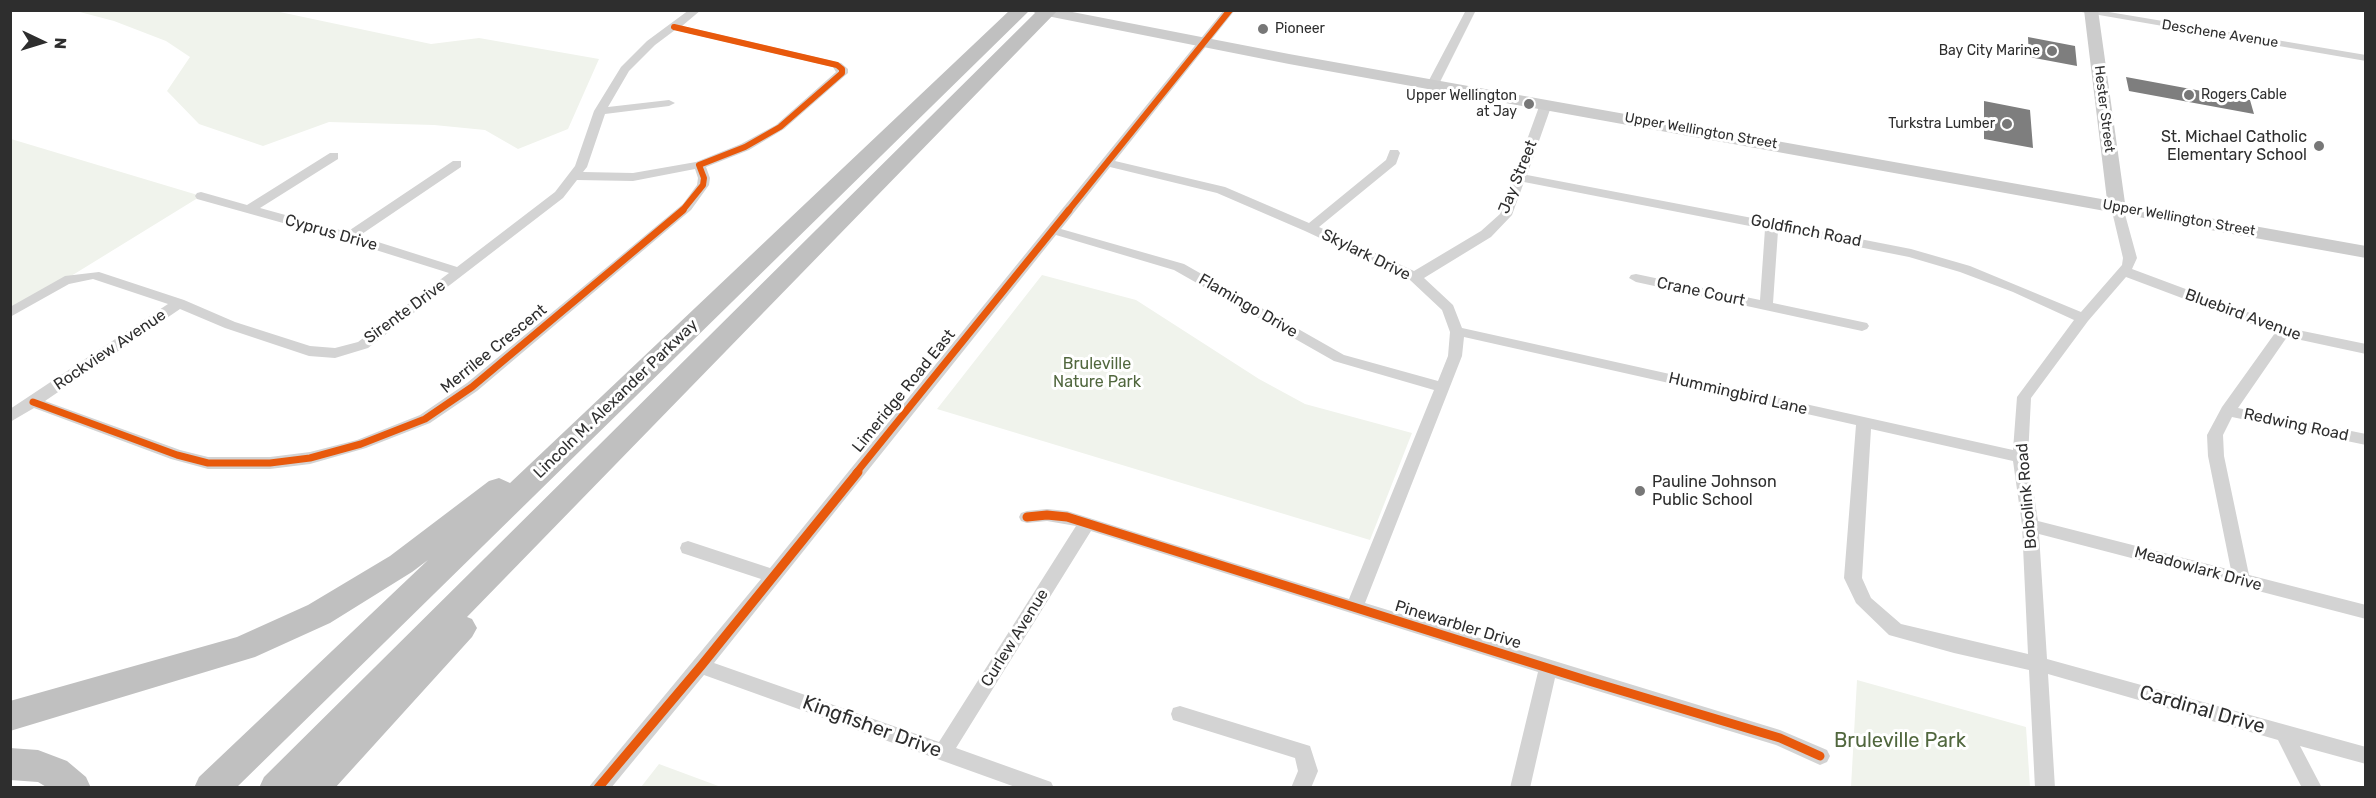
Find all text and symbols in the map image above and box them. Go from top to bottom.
north arrow [12,12,72,72]
street label: Deschene Avenue [2161,17,2279,51]
place label: Pioneer [1275,21,1325,37]
marker: Pioneer [1256,22,1270,36]
text: N [51,37,70,50]
place label: Bay City Marine [1939,43,2040,59]
marker: Bay City Marine [2045,44,2059,58]
street label: Hester Street [2090,65,2118,153]
place label: Rogers Cable [2201,87,2287,103]
place label: Upper Wellington at Jay [1406,88,1517,120]
marker: Rogers Cable [2182,88,2196,102]
marker: Upper Wellington at Jay [1522,97,1536,111]
street label: Upper Wellington Street [1623,109,1779,153]
place label: Turkstra Lumber [1888,116,1995,132]
marker: Turkstra Lumber [2000,117,2014,131]
place label: St. Michael Catholic Elementary School [2161,127,2307,165]
street label: Jay Street [1495,137,1541,217]
marker: St. Michael Catholic Elementary School [2312,139,2326,153]
street label: Upper Wellington Street [2101,196,2257,240]
street label: Cyprus Drive [283,211,379,255]
street label: Goldfinch Road [1749,211,1863,251]
street label: Skylark Drive [1318,225,1414,285]
street label: Flamingo Drive [1195,270,1301,342]
street label: Crane Court [1655,273,1747,311]
street label: Sirente Drive [361,276,449,348]
street label: Bluebird Avenue [2182,285,2304,345]
street label: Merrilee Crescent [437,300,551,398]
street label: Rockview Avenue [50,305,170,395]
street label: Lincoln M. Alexander Parkway [530,315,702,483]
street label: Limeridge Road East [848,326,960,456]
park label: Bruleville Nature Park [1053,354,1141,392]
street label: Hummingbird Lane [1667,369,1809,419]
street label: Redwing Road [2242,405,2350,445]
street label: Bobolink Road [2013,442,2041,550]
place label: Pauline Johnson Public School [1652,472,1777,510]
marker: Pauline Johnson Public School [1633,484,1647,498]
street label: Meadowlark Drive [2132,543,2264,595]
street label: Curlew Avenue [977,586,1053,690]
street label: Pinewarbler Drive [1393,597,1523,653]
street label: Cardinal Drive [2136,681,2268,739]
street label: Kingfisher Drive [799,691,945,763]
park label: Bruleville Park [1834,729,1966,753]

